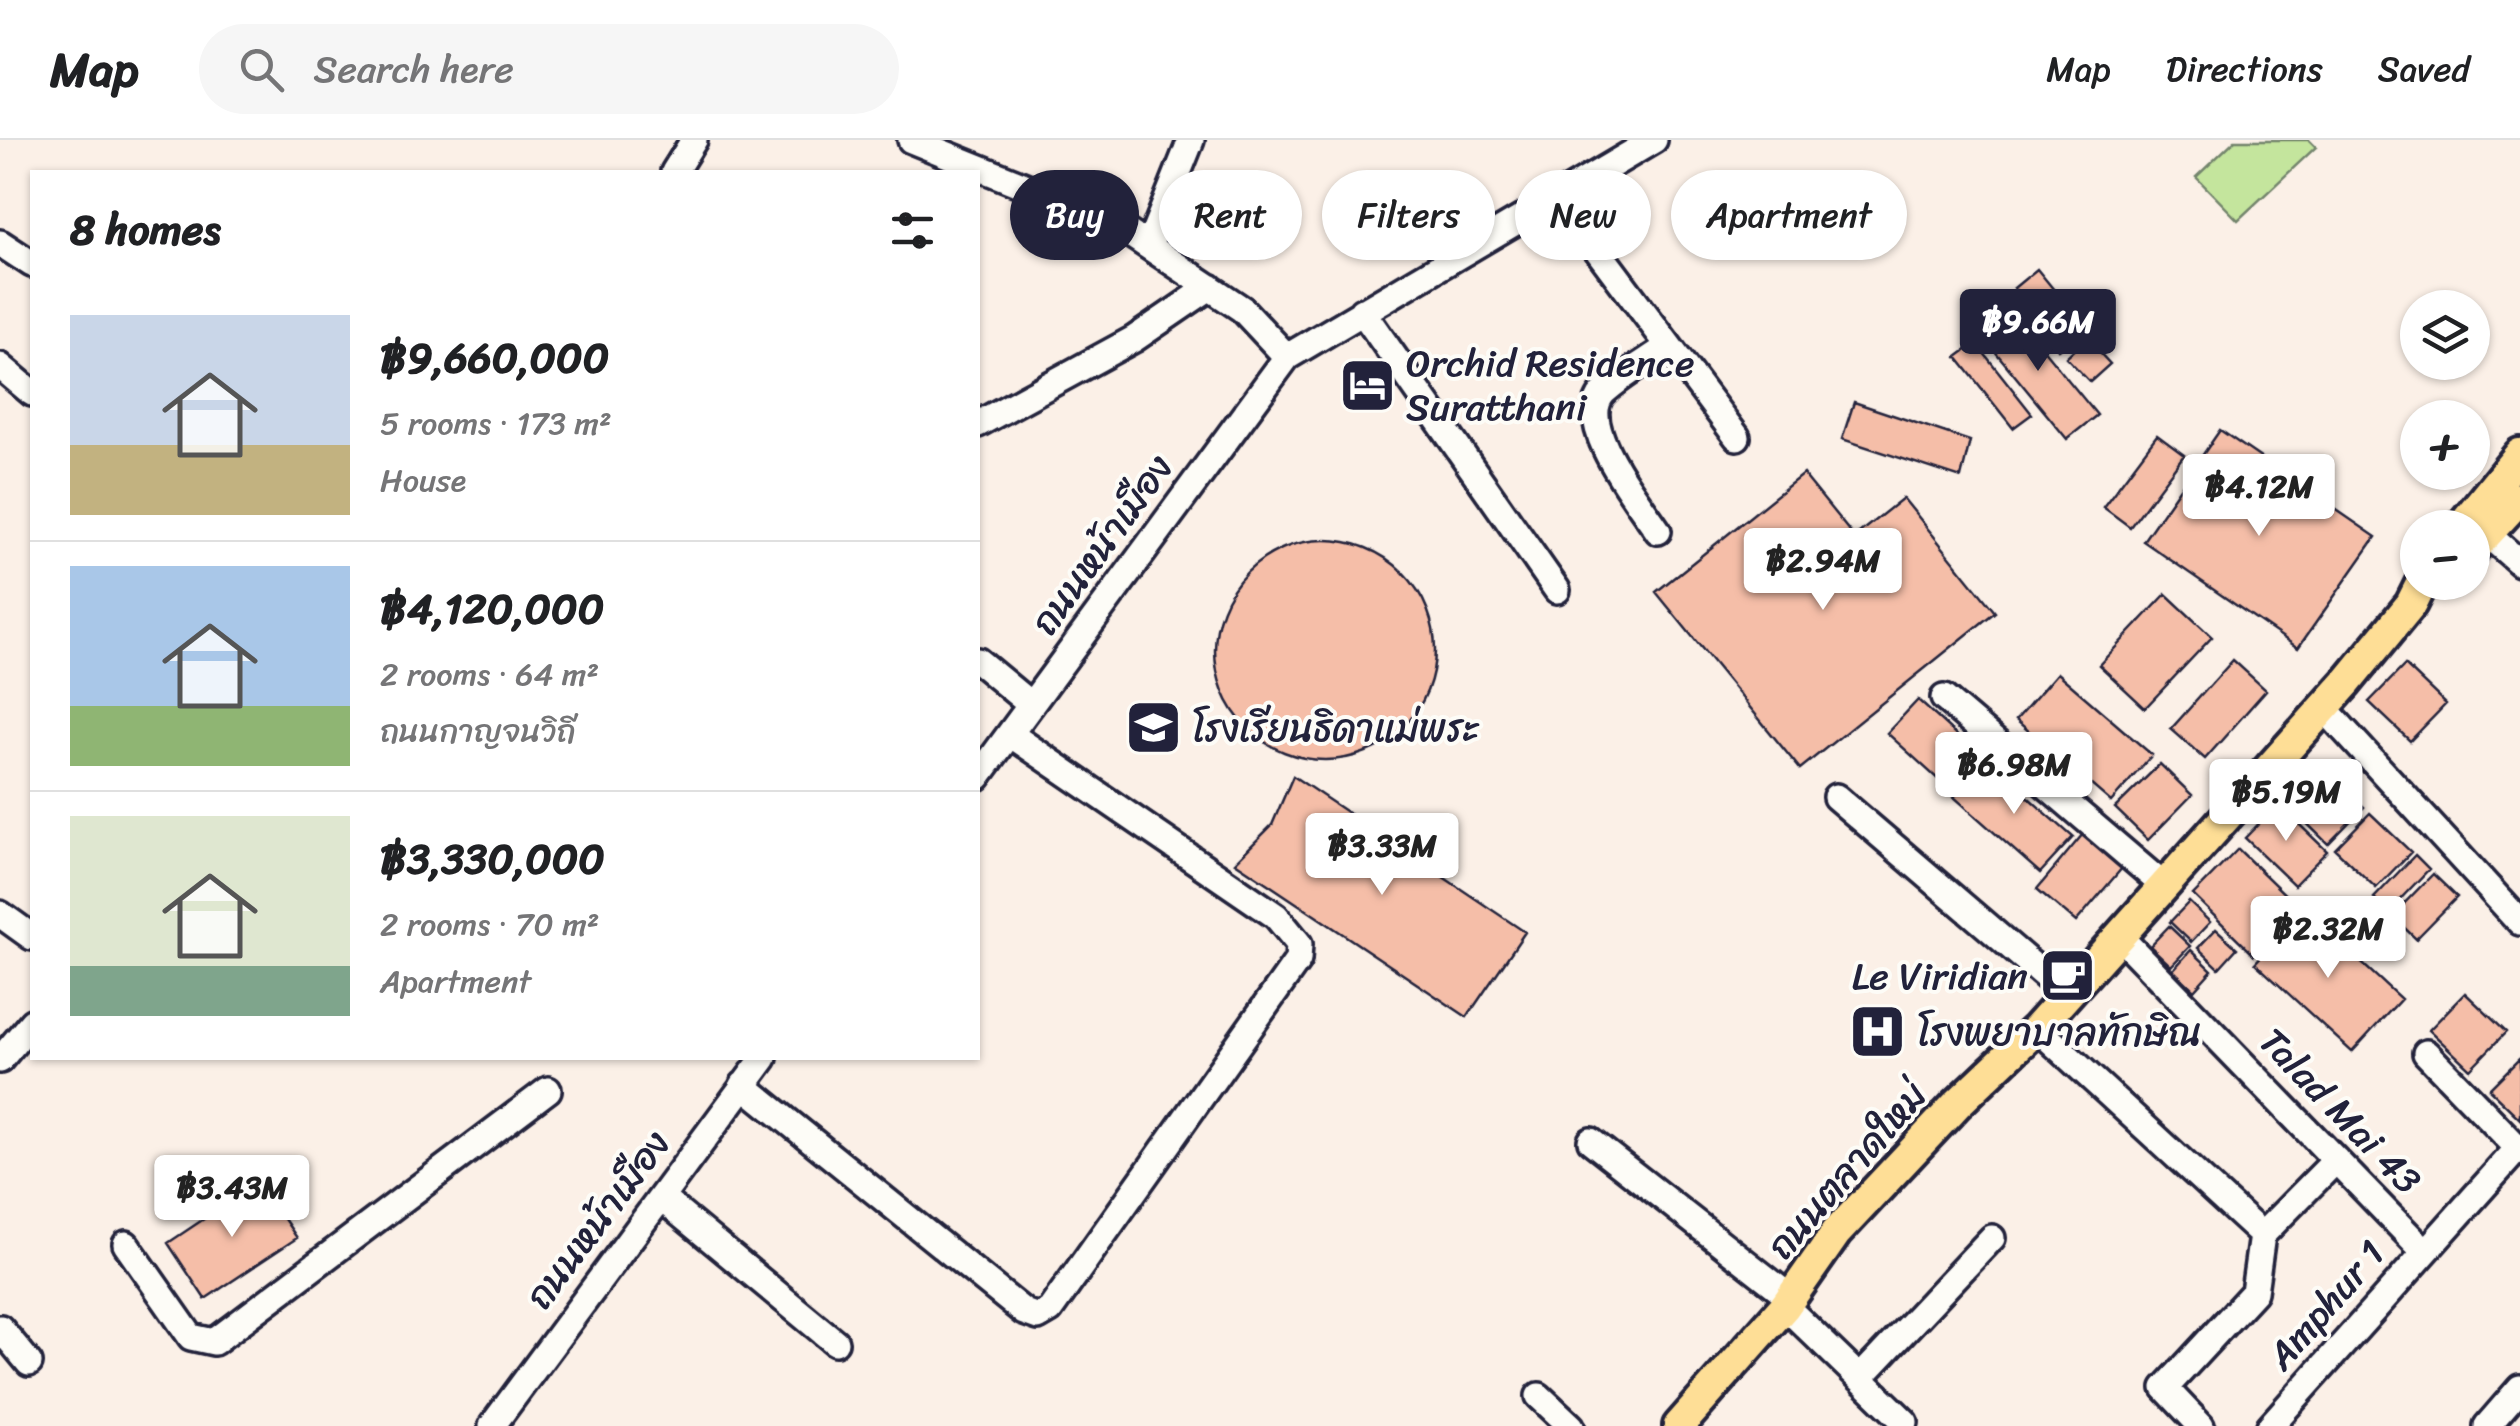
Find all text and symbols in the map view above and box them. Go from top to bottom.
search box [199,24,899,114]
text: Map [50,27,139,112]
text: Search here [314,36,514,103]
text: Map [2046,38,2111,100]
text: Directions [2166,38,2323,100]
text: Saved [2378,38,2470,100]
icon: search [234,42,289,97]
chip: Buy [1010,170,1139,260]
chip: Rent [1159,170,1302,260]
chip: Filters [1322,170,1495,260]
chip: New [1515,170,1651,260]
chip: Apartment [1671,170,1907,260]
text: 8 homes [70,193,221,267]
icon: filters [885,203,940,258]
pin: ฿9.66M [1957,289,2119,374]
map controls [2400,290,2490,600]
button: layers [2400,290,2490,380]
text: ฿9.66M [1982,293,2094,350]
text: ฿9,660,000 [380,321,609,395]
place label: Orchid Residence Suratthani [1406,330,1695,441]
icon: home [150,355,270,475]
hotel icon: Orchid Residence Suratthani [1337,355,1397,415]
text: 5 rooms · 173 m² [380,395,611,452]
button: + [2400,400,2490,490]
street label: ถนนหน้าเมือง [1013,440,1191,650]
text: House [380,452,466,509]
pin: ฿4.12M [2178,454,2340,539]
text: ฿4.12M [2205,458,2313,515]
button: − [2400,510,2490,600]
pin: ฿2.94M [1742,528,1904,613]
text: ฿2.94M [1766,532,1880,589]
text: ฿4,120,000 [380,572,604,646]
icon: home [150,606,270,726]
text: 2 rooms · 64 m² [380,646,599,703]
place label: โรงเรียนธิดาแม่พระ [1192,695,1480,762]
school or university icon: โรงเรียนธิดาแม่พระ [1123,698,1183,758]
text: ถนนกาญจนวิถี [380,703,575,760]
pin: ฿6.98M [1933,732,2095,817]
text: ฿6.98M [1957,736,2071,793]
pin: ฿5.19M [2205,759,2367,844]
text: ฿5.19M [2231,763,2341,820]
pin: ฿3.33M [1301,813,1463,898]
text: ฿3.33M [1328,817,1437,874]
text: ฿3,330,000 [380,822,605,896]
icon: home [150,856,270,976]
text: 2 rooms · 70 m² [380,896,599,953]
pin: ฿2.32M [2247,896,2409,981]
text: ฿2.32M [2273,900,2383,957]
place label: Le Viridian [1852,943,2028,1010]
cafe icon: Le Viridian [2037,946,2097,1006]
text: Apartment [380,953,531,1010]
place label: โรงพยาบาลทักษิณ [1917,999,2201,1066]
hospital icon: โรงพยาบาลทักษิณ [1848,1002,1908,1062]
street label: Talad Mai 43 [2242,1011,2438,1211]
street label: ถนนตลาดใหม่ [1750,1065,1946,1276]
street label: ถนนหน้าเมือง [508,1115,688,1325]
pin: ฿3.43M [151,1155,313,1240]
text: ฿3.43M [176,1159,288,1216]
street label: Amphur 1 [2249,1224,2403,1387]

